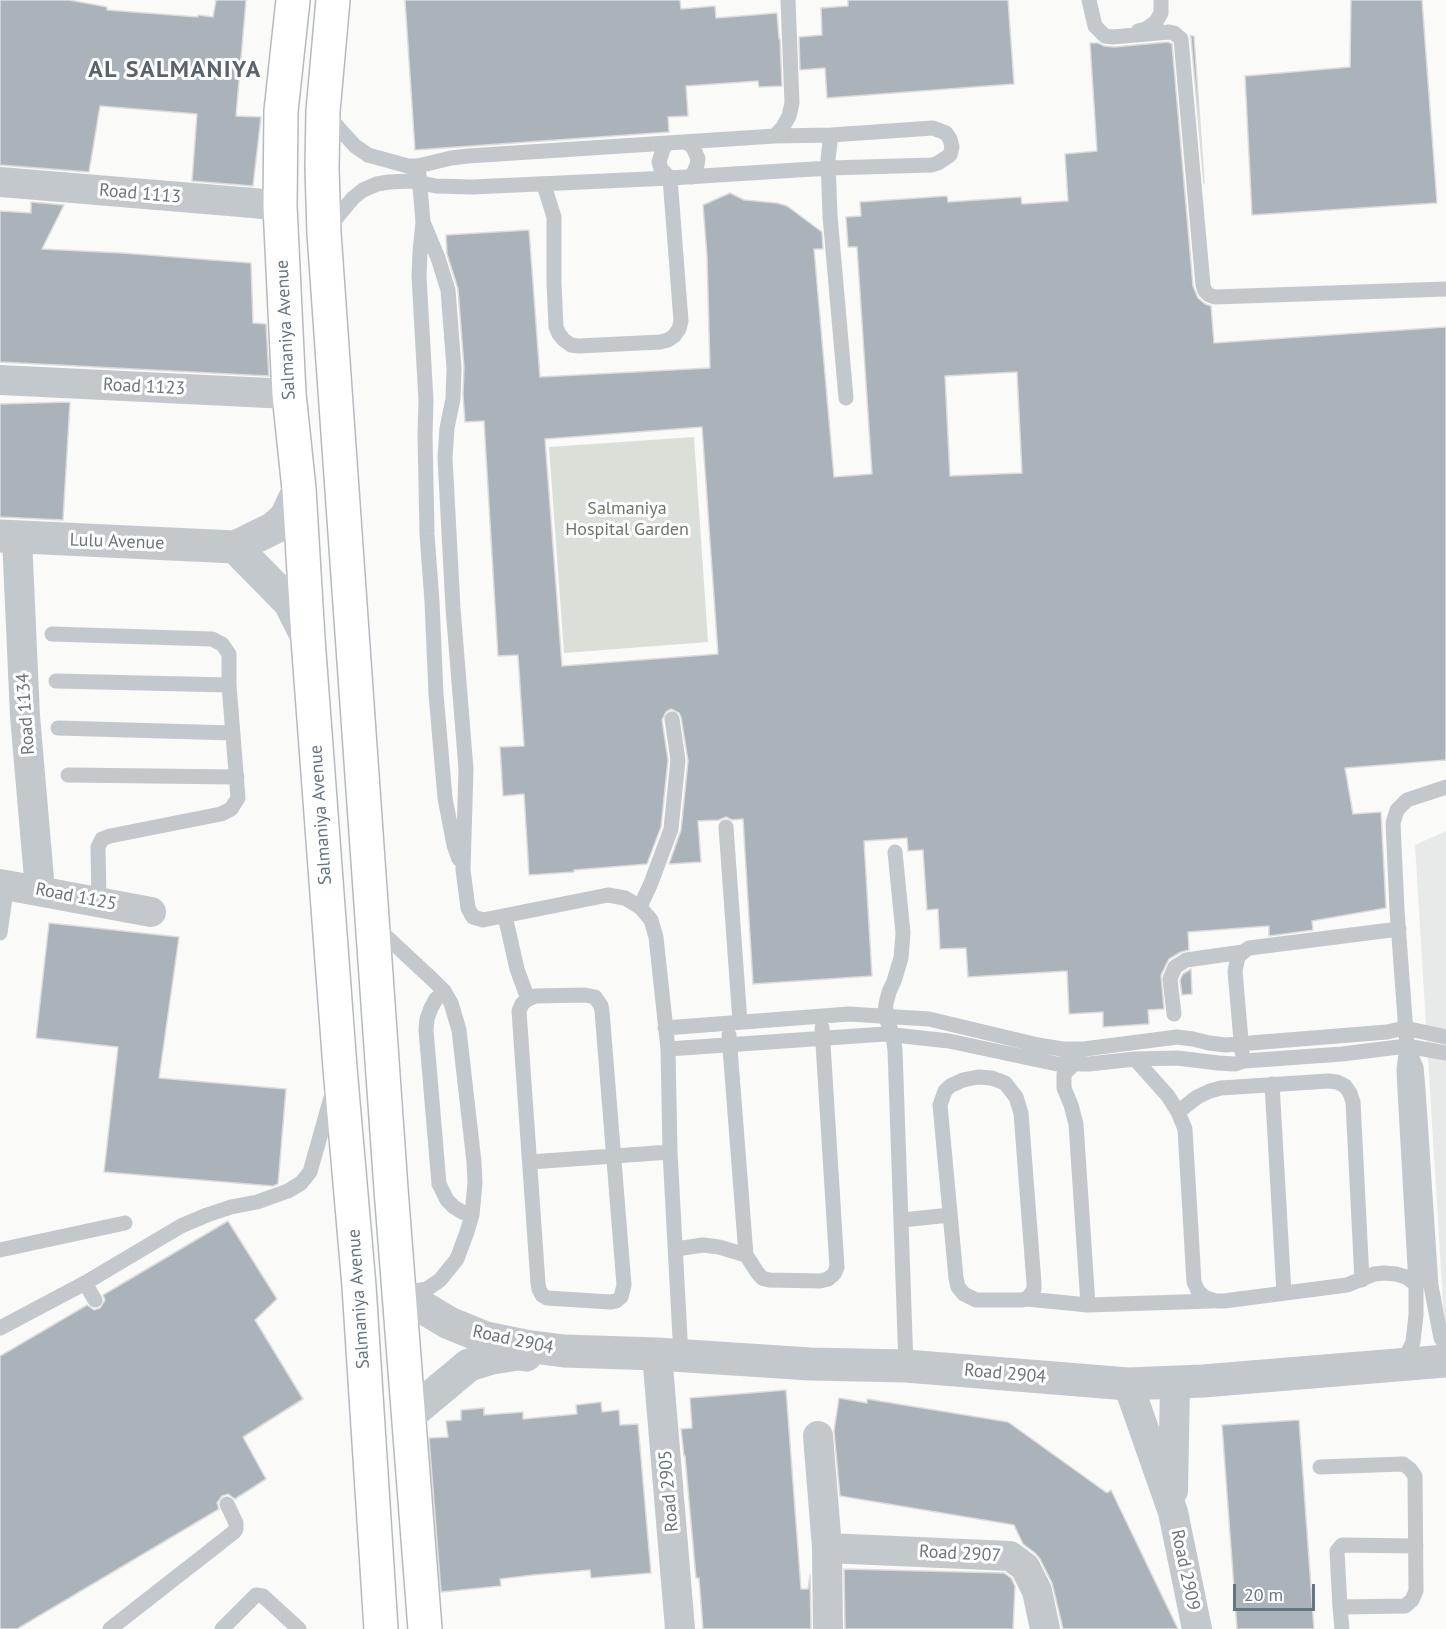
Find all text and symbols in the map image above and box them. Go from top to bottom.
district label: AL SALMANIYA [88,56,262,84]
street label: Road 1113 [98,180,182,208]
street label: Salmaniya Avenue [272,259,300,401]
street label: Road 1123 [102,374,186,400]
park label: Salmaniya Hospital Garden [565,498,689,540]
street label: Lulu Avenue [69,530,165,554]
street label: Road 1134 [12,672,40,756]
street label: Salmaniya Avenue [305,744,337,886]
street label: Road 1125 [34,879,118,915]
street label: Salmaniya Avenue [343,1228,375,1370]
street label: Road 2904 [471,1321,555,1359]
street label: Road 2904 [963,1360,1047,1388]
street label: Road 2905 [655,1449,683,1533]
street label: Road 2909 [1166,1528,1204,1612]
street label: Road 2907 [918,1541,1002,1567]
scale bar [1236,1572,1318,1610]
text: 20 m [1244,1583,1283,1606]

